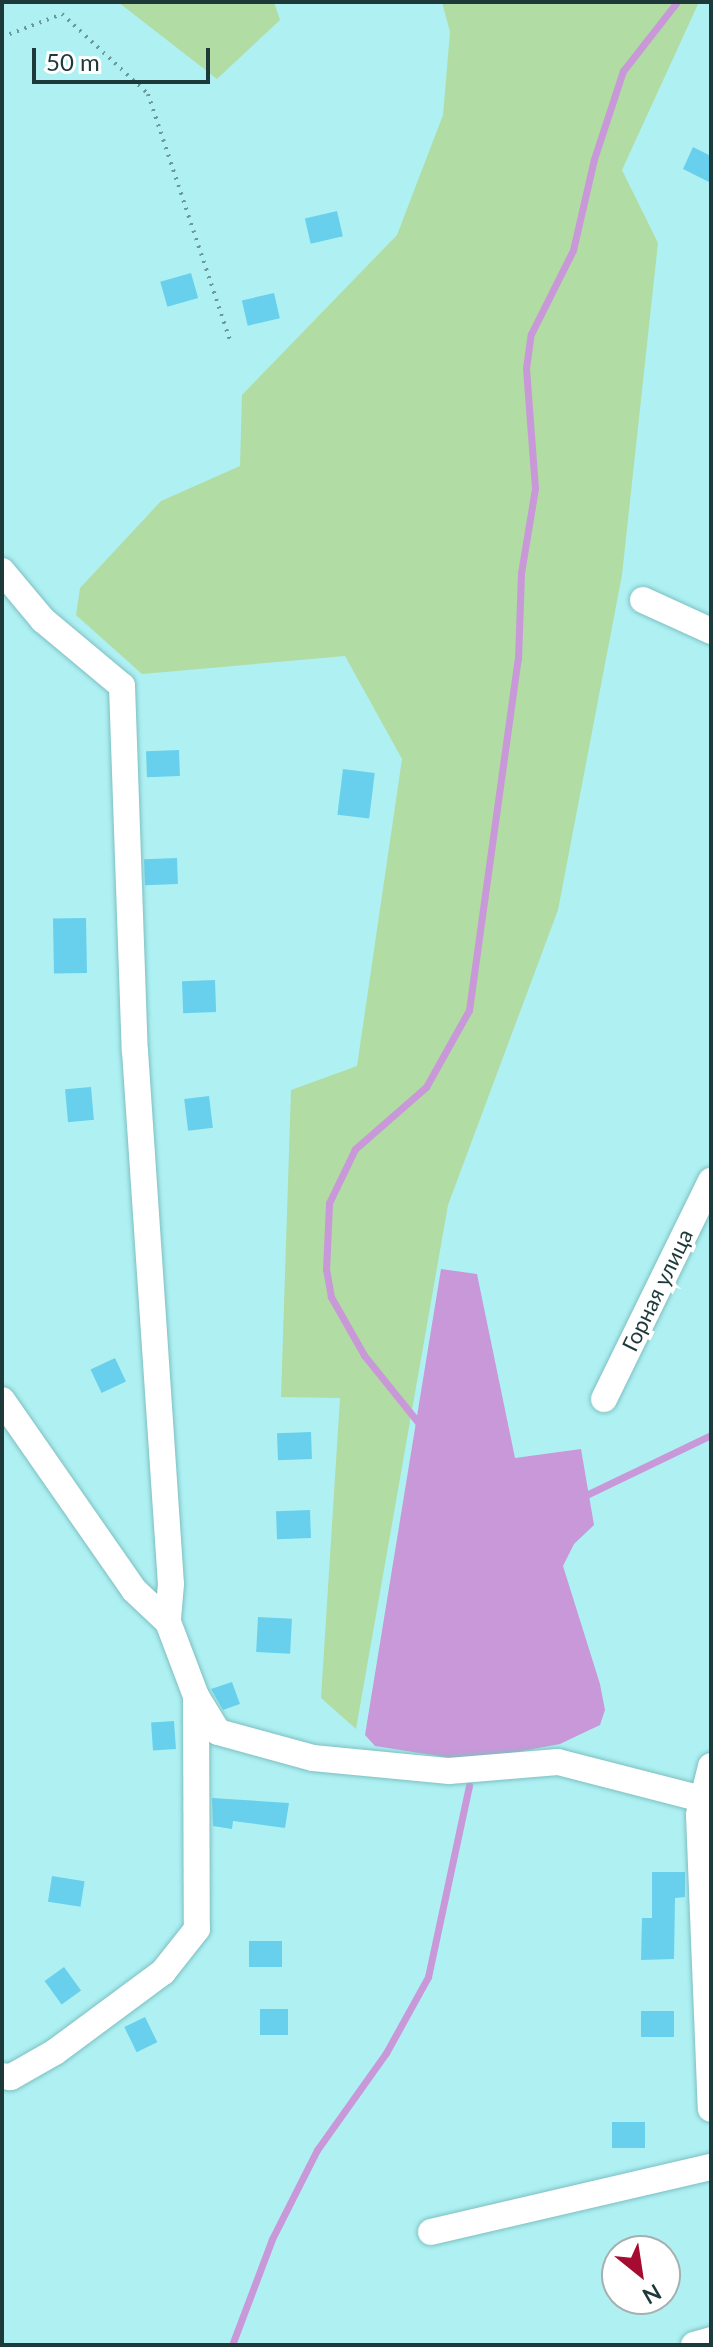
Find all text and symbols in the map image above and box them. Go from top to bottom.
scale bar [36,32,214,82]
text: 50 m [46,47,100,76]
street label: Горная улица [616,1225,698,1355]
north arrow [601,2235,681,2315]
text: N [638,2279,666,2310]

